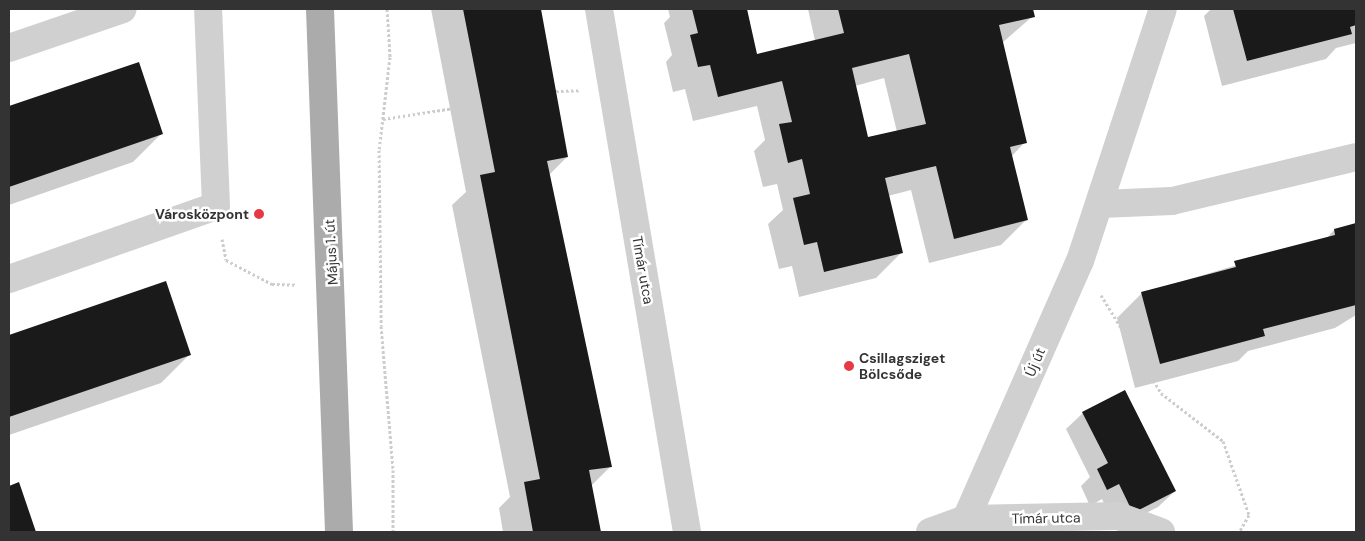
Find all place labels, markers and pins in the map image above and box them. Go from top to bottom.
place label: Városközpont [155,206,249,222]
marker: Városközpont [253,208,265,220]
place label: Csillagsziget Bölcsőde [859,350,945,382]
marker: Csillagsziget Bölcsőde [843,360,855,372]

